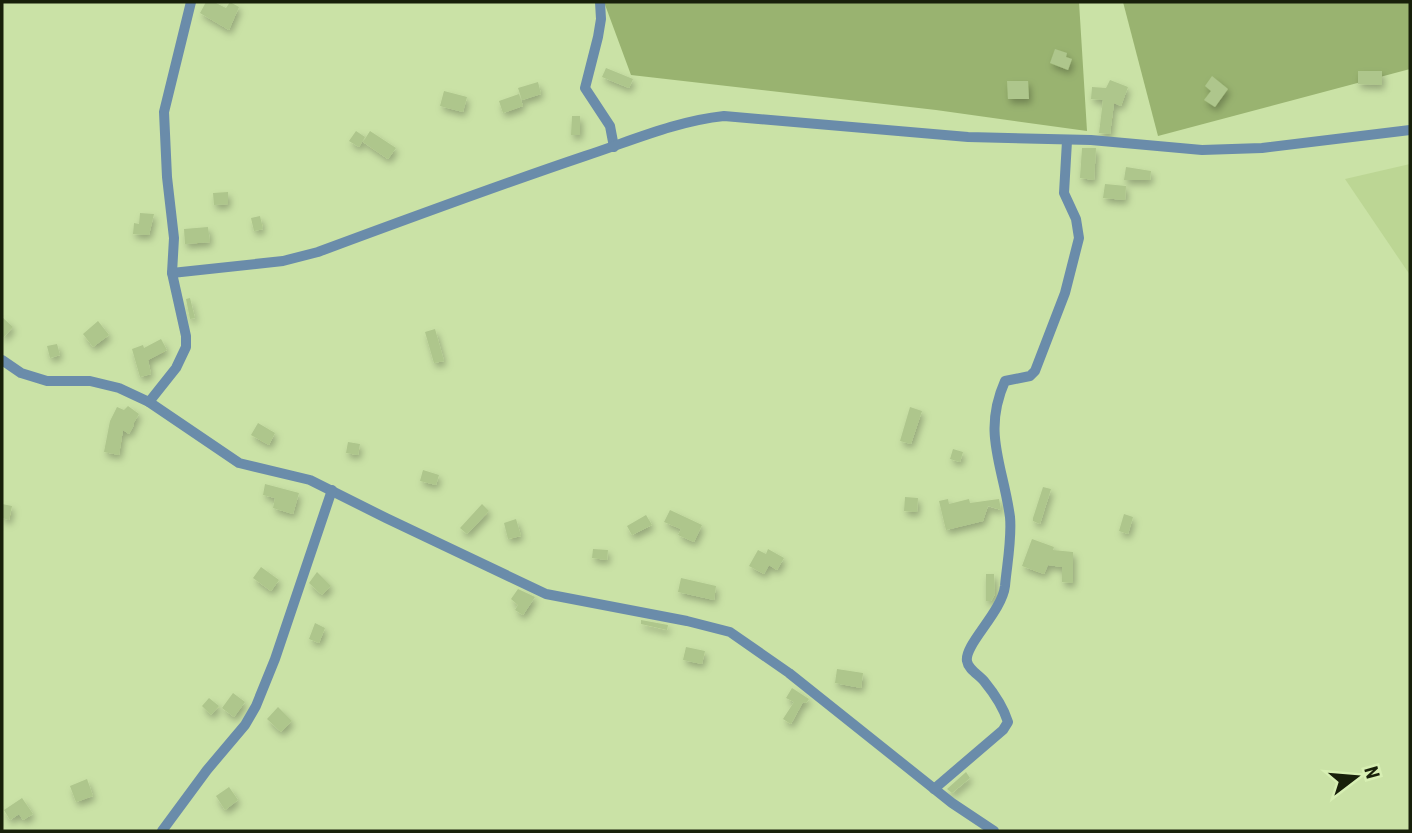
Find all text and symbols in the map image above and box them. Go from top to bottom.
north arrow [1321,742,1391,812]
text: N [1359,764,1385,781]

